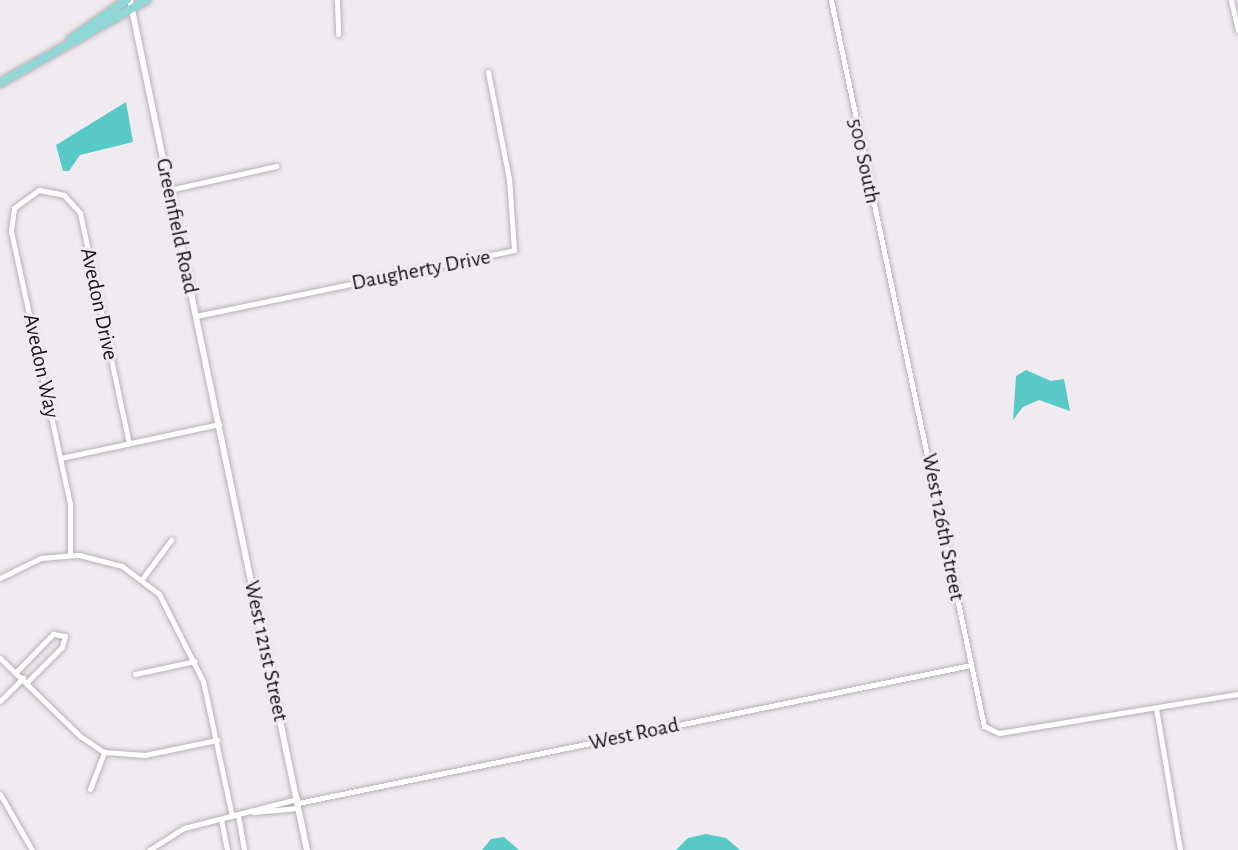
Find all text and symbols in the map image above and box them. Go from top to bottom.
street label: 500 South [842,116,886,206]
street label: Greenfield Road [150,156,204,296]
street label: Daugherty Drive [349,244,493,296]
street label: Avedon Drive [74,245,124,363]
street label: Avedon Way [17,311,65,421]
street label: West 126th Street [916,451,970,603]
street label: West 121st Street [238,578,294,724]
street label: West Road [587,712,681,756]

